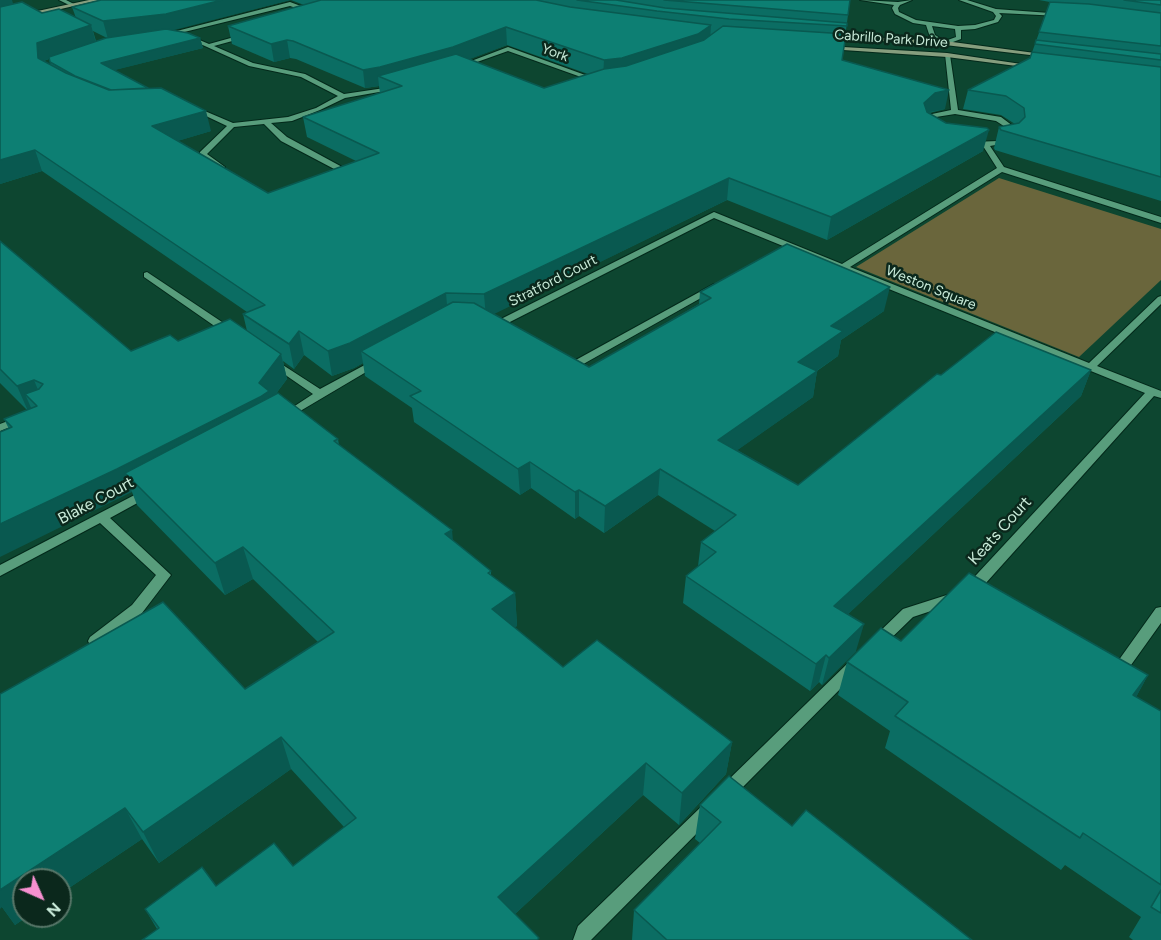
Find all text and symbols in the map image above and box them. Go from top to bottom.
street label: Cabrillo Park Drive [834,27,948,51]
street label: York [539,40,571,66]
street label: Stratford Court [506,252,600,310]
street label: Weston Square [883,262,979,314]
street label: Blake Court [55,473,137,529]
street label: Keats Court [964,493,1036,569]
north arrow [12,868,72,928]
text: N [43,899,65,921]

